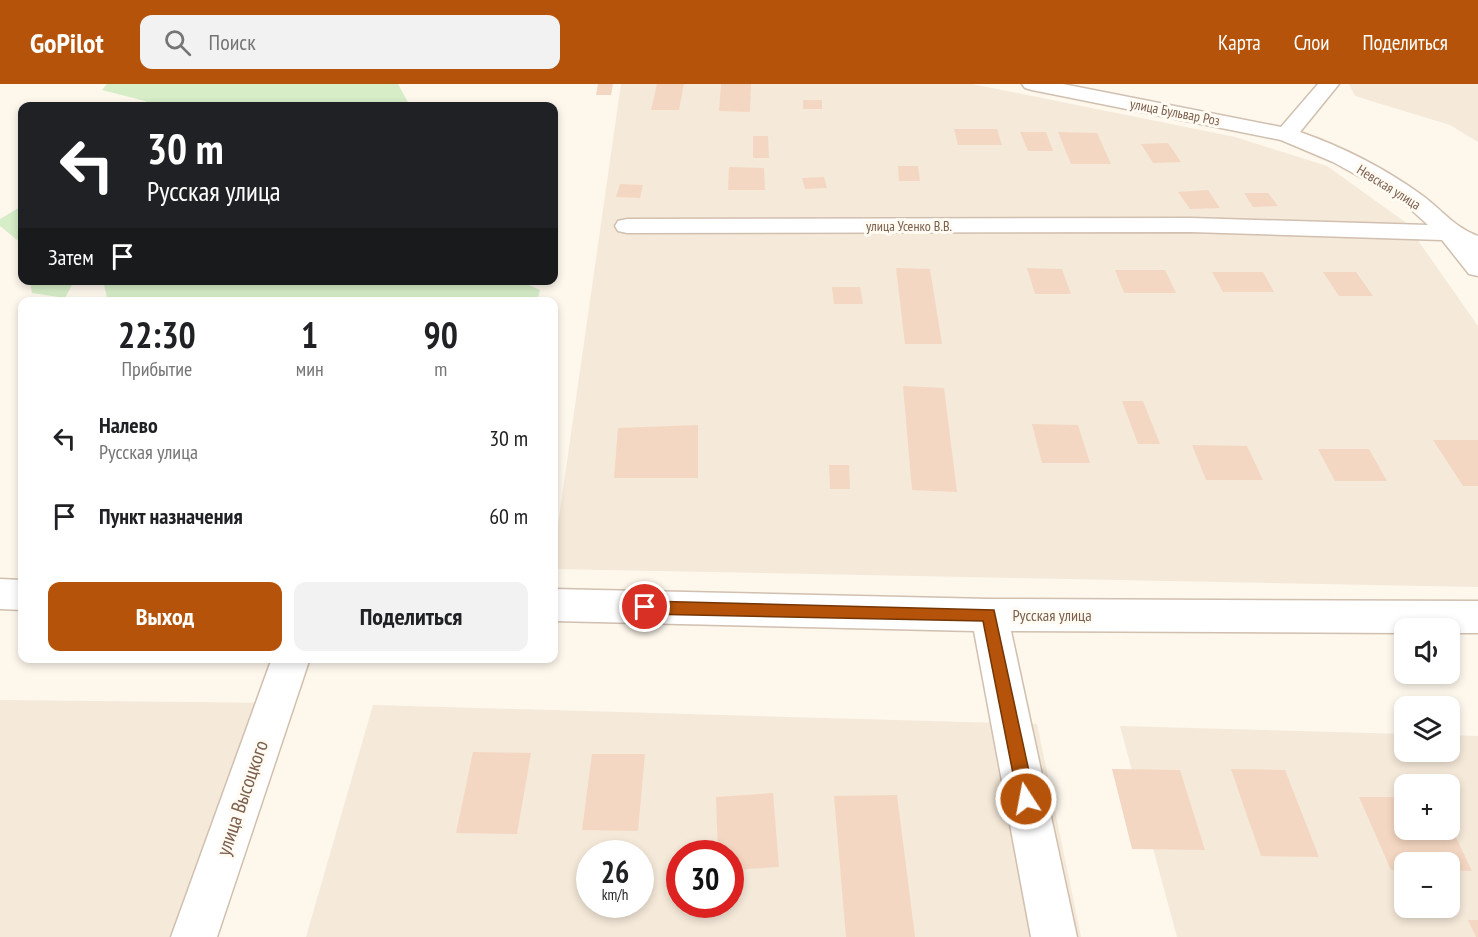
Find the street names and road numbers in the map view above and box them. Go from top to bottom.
street label: улица Бульвар Роз [1129,94,1222,130]
street label: Невская улица [1354,160,1424,214]
street label: улица Усенко В.В. [866,217,952,235]
street label: Русская улица [1012,605,1092,625]
street label: улица Высоцкого [210,737,274,859]

